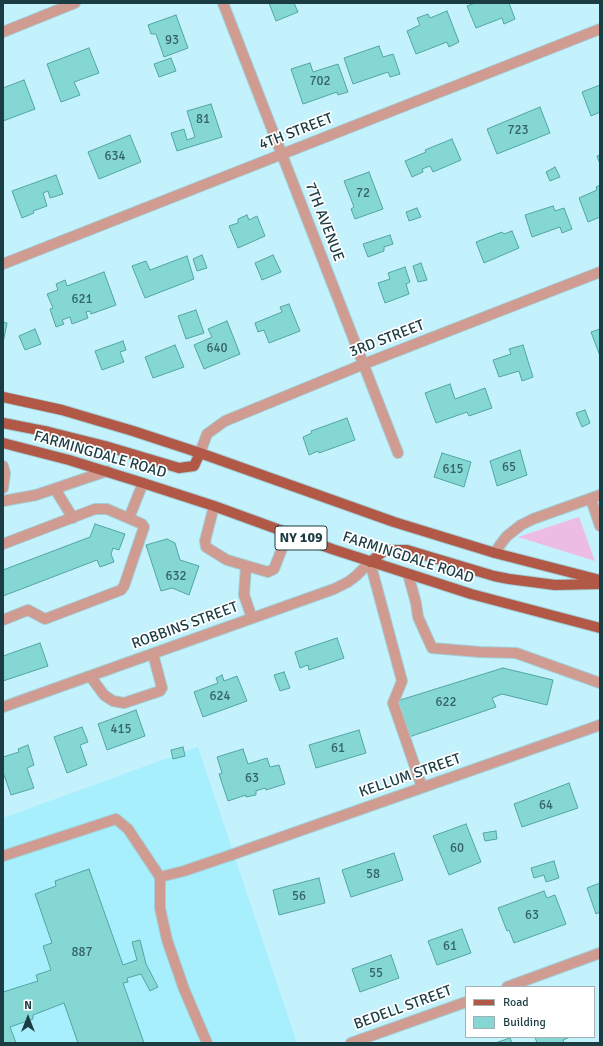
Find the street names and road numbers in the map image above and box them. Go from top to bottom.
street label: 4TH STREET [257,110,335,154]
street label: 7TH AVENUE [301,180,347,264]
street label: 3RD STREET [347,316,427,362]
street label: FARMINGDALE ROAD [32,427,168,483]
road number: NY 109 [275,526,327,550]
street label: FARMINGDALE ROAD [340,528,476,588]
street label: ROBBINS STREET [129,598,241,654]
street label: KELLUM STREET [357,750,463,802]
street label: BEDELL STREET [351,982,455,1034]

